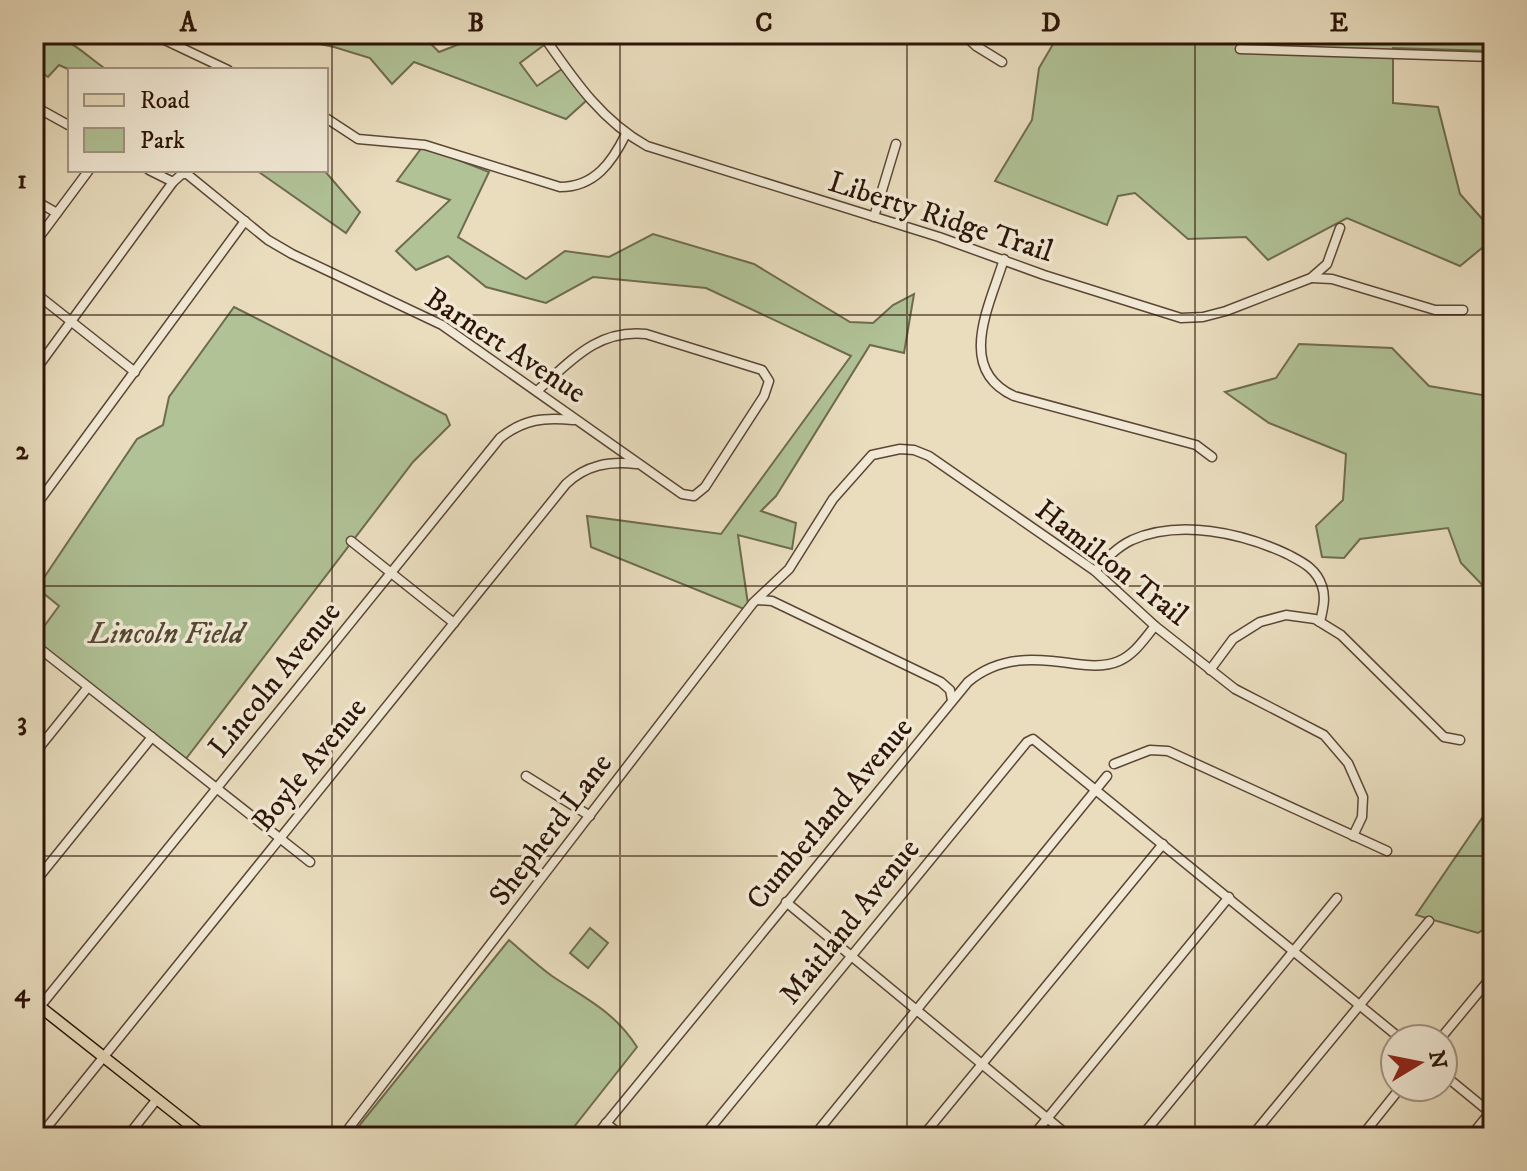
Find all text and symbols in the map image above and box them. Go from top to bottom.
text: A [179,7,198,40]
text: B [468,7,484,40]
text: C [755,7,773,40]
text: D [1041,7,1061,40]
text: E [1330,7,1348,40]
legend [68,68,328,172]
text: Road [140,86,190,116]
text: Park [140,126,185,156]
text: 1 [17,164,27,197]
street label: Liberty Ridge Trail [824,164,1057,271]
street label: Barnert Avenue [418,280,593,412]
text: 2 [16,435,30,468]
street label: Hamilton Trail [1027,492,1195,634]
street label: Lincoln Avenue [201,594,349,765]
park label: Lincoln Field [87,616,248,653]
street label: Boyle Avenue [245,691,375,839]
text: 3 [17,706,27,739]
street label: Cumberland Avenue [739,710,921,918]
street label: Shepherd Lane [482,746,621,914]
street label: Maitland Avenue [772,832,928,1012]
text: 4 [15,977,31,1010]
north arrow [1379,1023,1459,1103]
text: N [1422,1049,1452,1071]

